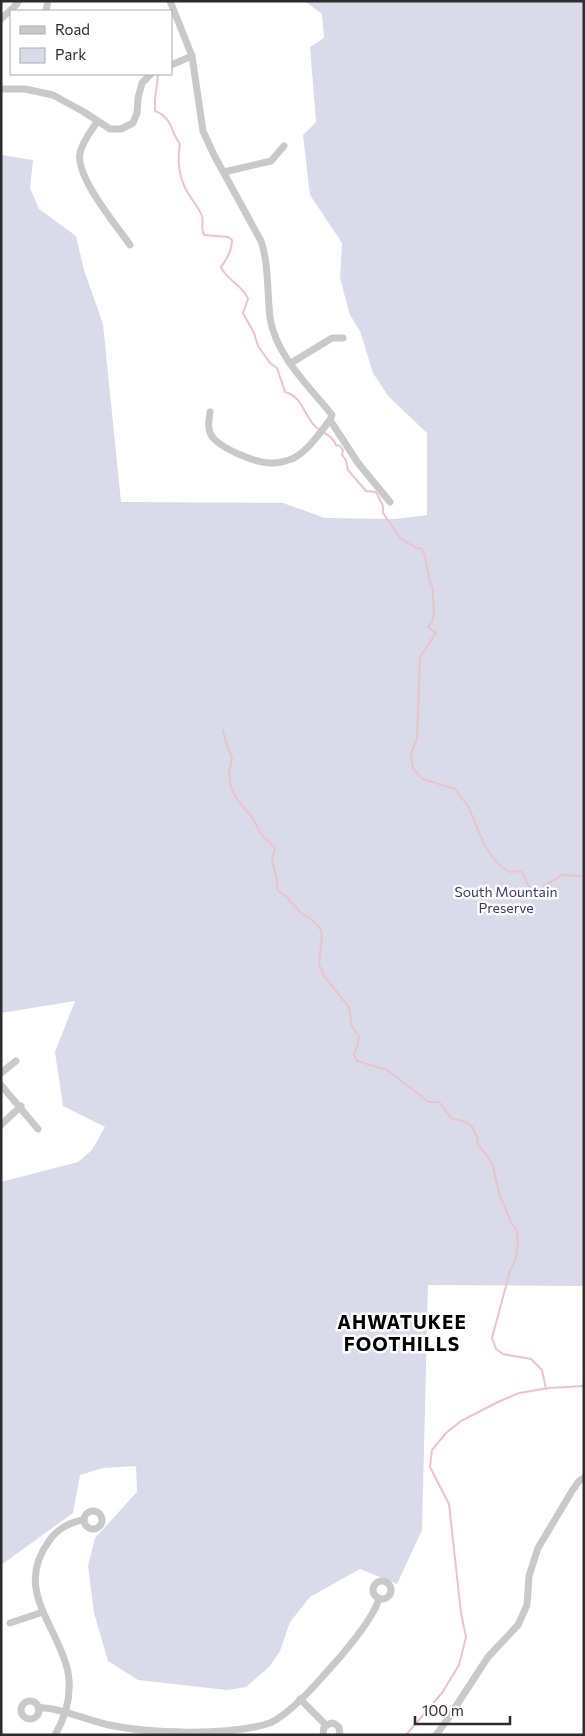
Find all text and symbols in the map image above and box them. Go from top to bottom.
legend [10,10,172,75]
text: Road [55,20,90,38]
text: Park [55,45,86,63]
park label: South Mountain Preserve [454,883,558,916]
district label: AHWATUKEE FOOTHILLS [337,1310,467,1355]
scale bar [415,1694,510,1726]
text: 100 m [422,1701,464,1719]

